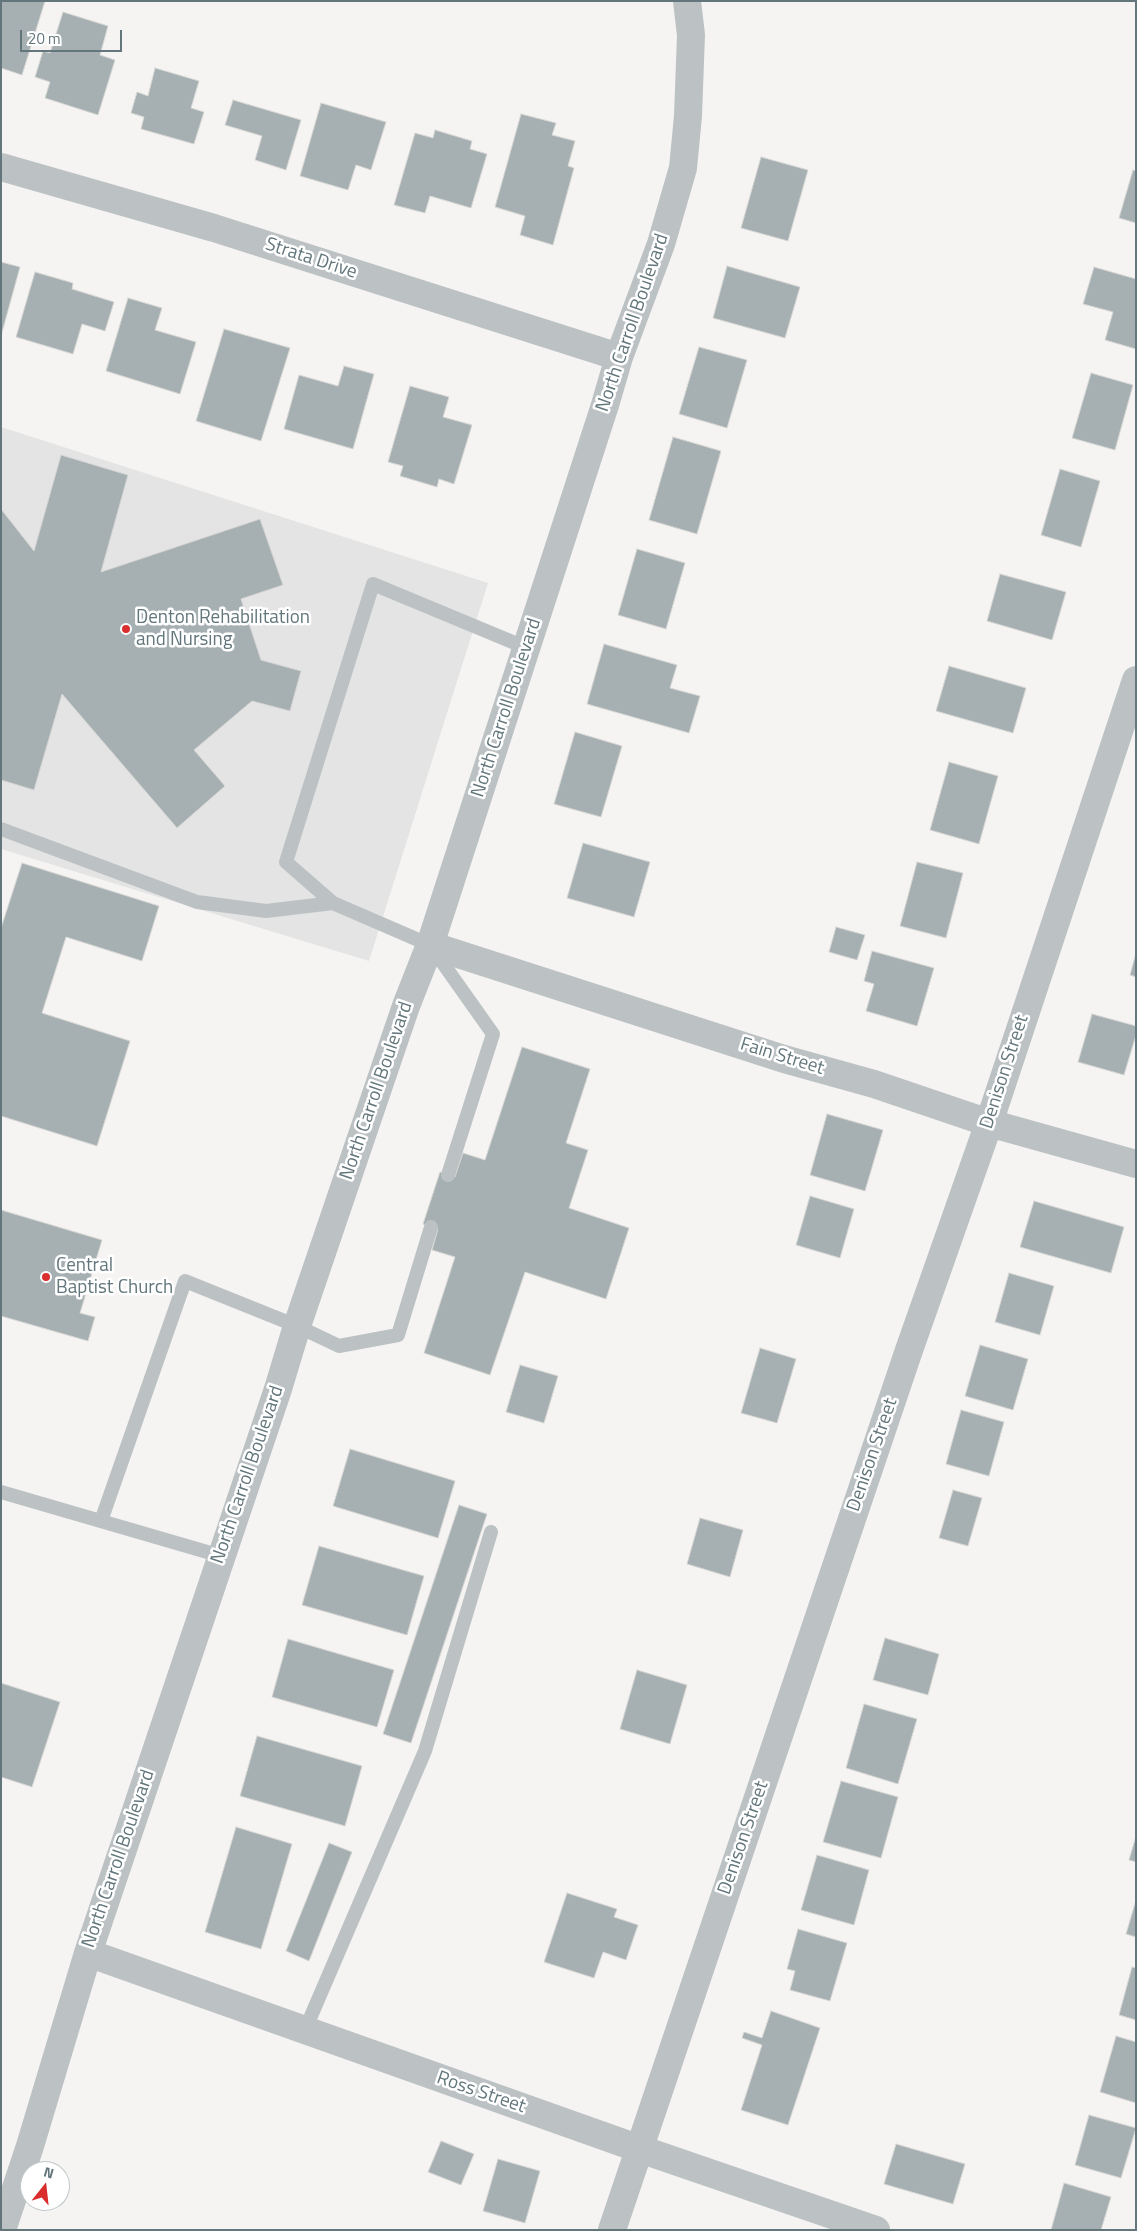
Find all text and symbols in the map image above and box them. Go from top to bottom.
scale bar [22,20,125,52]
text: 20 m [28,27,61,50]
street label: North Carroll Boulevard [592,231,674,415]
street label: Strata Drive [262,234,360,284]
place label: Denton Rehabilitation and Nursing [136,607,310,651]
street label: North Carroll Boulevard [467,616,547,800]
marker: Denton Rehabilitation and Nursing [120,623,132,635]
street label: North Carroll Boulevard [336,999,418,1183]
street label: Denison Street [976,1012,1034,1132]
street label: Fain Street [737,1033,827,1081]
place label: Central Baptist Church [56,1255,173,1299]
marker: Central Baptist Church [40,1271,52,1283]
street label: North Carroll Boulevard [207,1383,289,1567]
street label: Denison Street [843,1395,903,1515]
street label: North Carroll Boulevard [78,1767,160,1951]
street label: Denison Street [714,1778,774,1898]
street label: Ross Street [434,2067,528,2119]
north arrow [20,2161,70,2211]
text: N [41,2161,57,2183]

